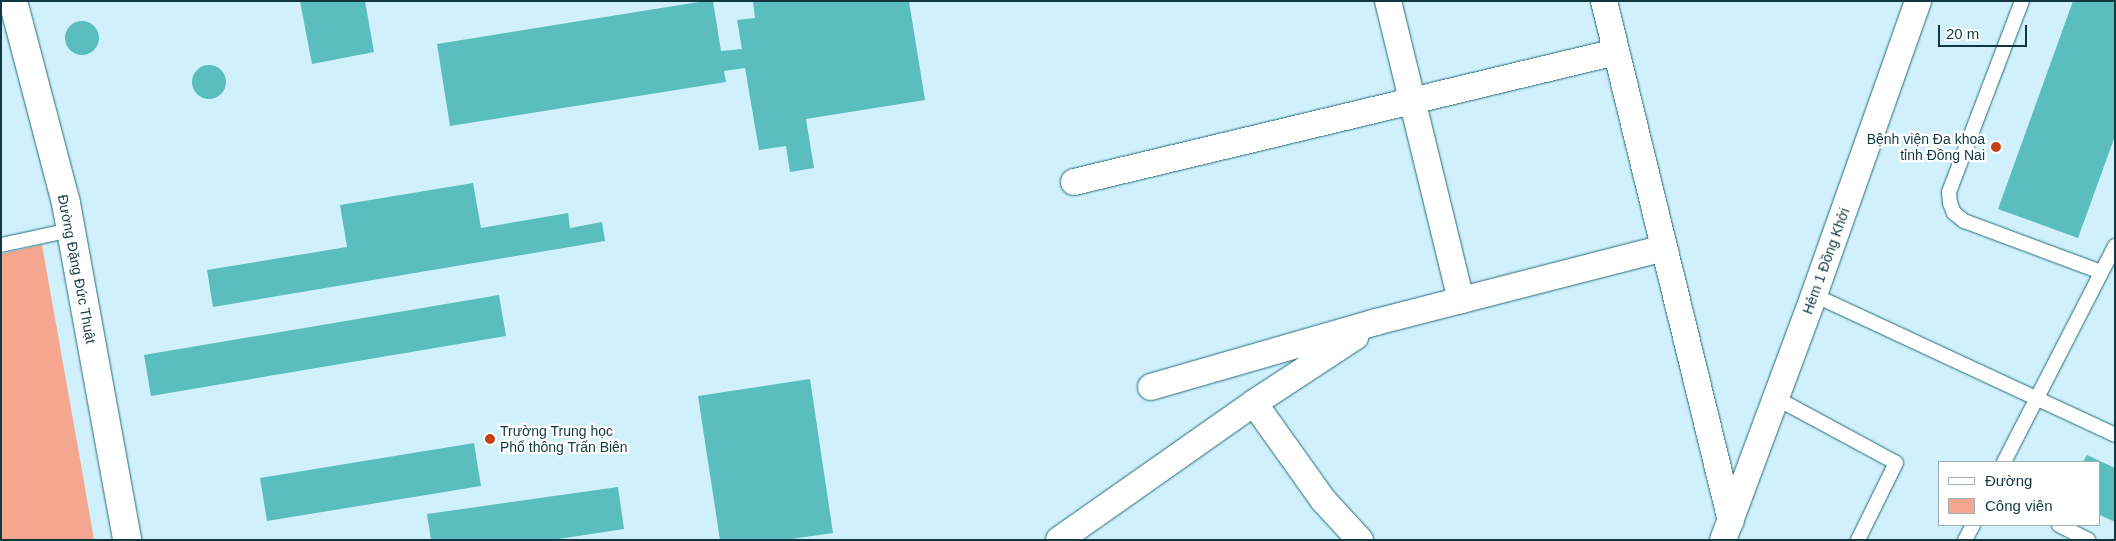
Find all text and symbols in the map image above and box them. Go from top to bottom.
scale bar [1941,15,2030,47]
text: 20 m [1946,25,1979,42]
place label: Bệnh viện Đa khoa tỉnh Đồng Nai [1867,131,1985,164]
marker: Bệnh viện Đa khoa tỉnh Đồng Nai [1989,140,2003,154]
street label: Đường Đặng Đức Thuật [54,193,100,345]
street label: Hẻm 1 Đồng Khởi [1799,206,1853,316]
place label: Trường Trung học Phổ thông Trấn Biên [500,423,628,456]
marker: Trường Trung học Phổ thông Trấn Biên [484,433,496,445]
legend [1938,461,2101,526]
text: Đường [1985,472,2032,489]
text: Công viên [1985,497,2053,514]

